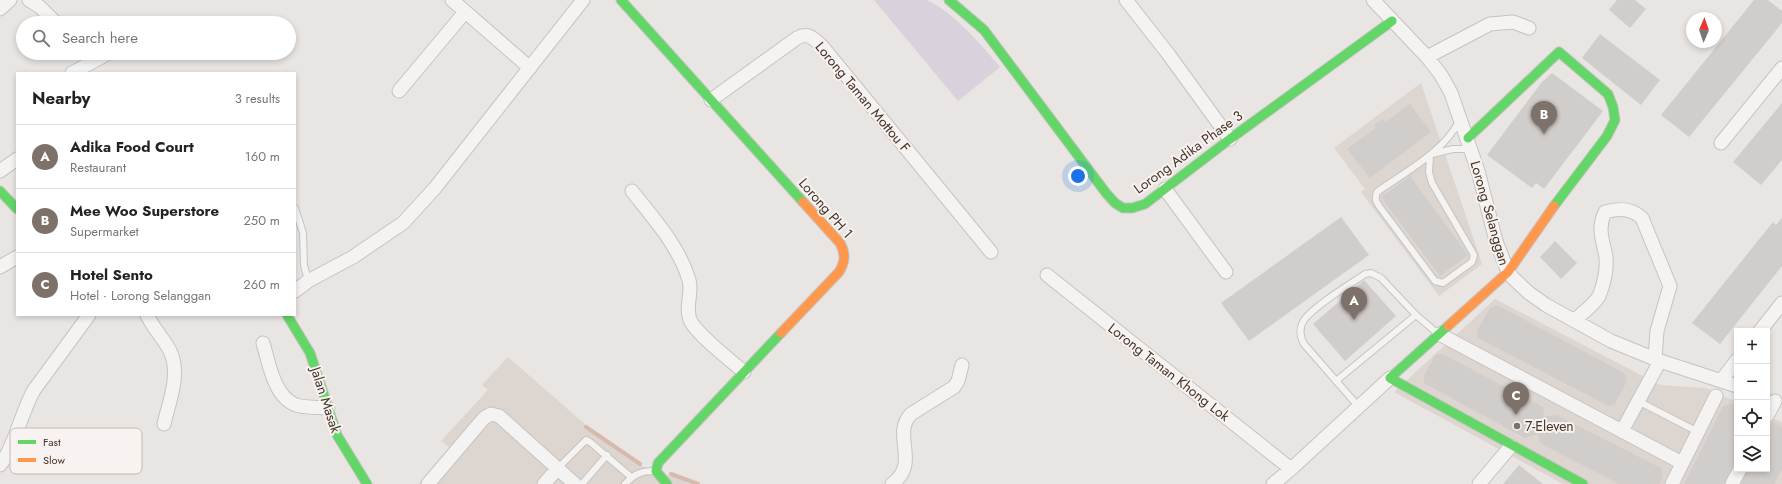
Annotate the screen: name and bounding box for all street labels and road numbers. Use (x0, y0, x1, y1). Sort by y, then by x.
street label: Lorong Taman Mottou F (811, 37, 915, 157)
street label: Lorong Adika Phase 3 (1129, 105, 1247, 198)
street label: Lorong Selanggan (1466, 158, 1514, 268)
street label: Lorong PH 1 (794, 174, 858, 242)
street label: Lorong Taman Khong Lok (1104, 318, 1235, 426)
street label: Jalan Masak (305, 363, 346, 436)

